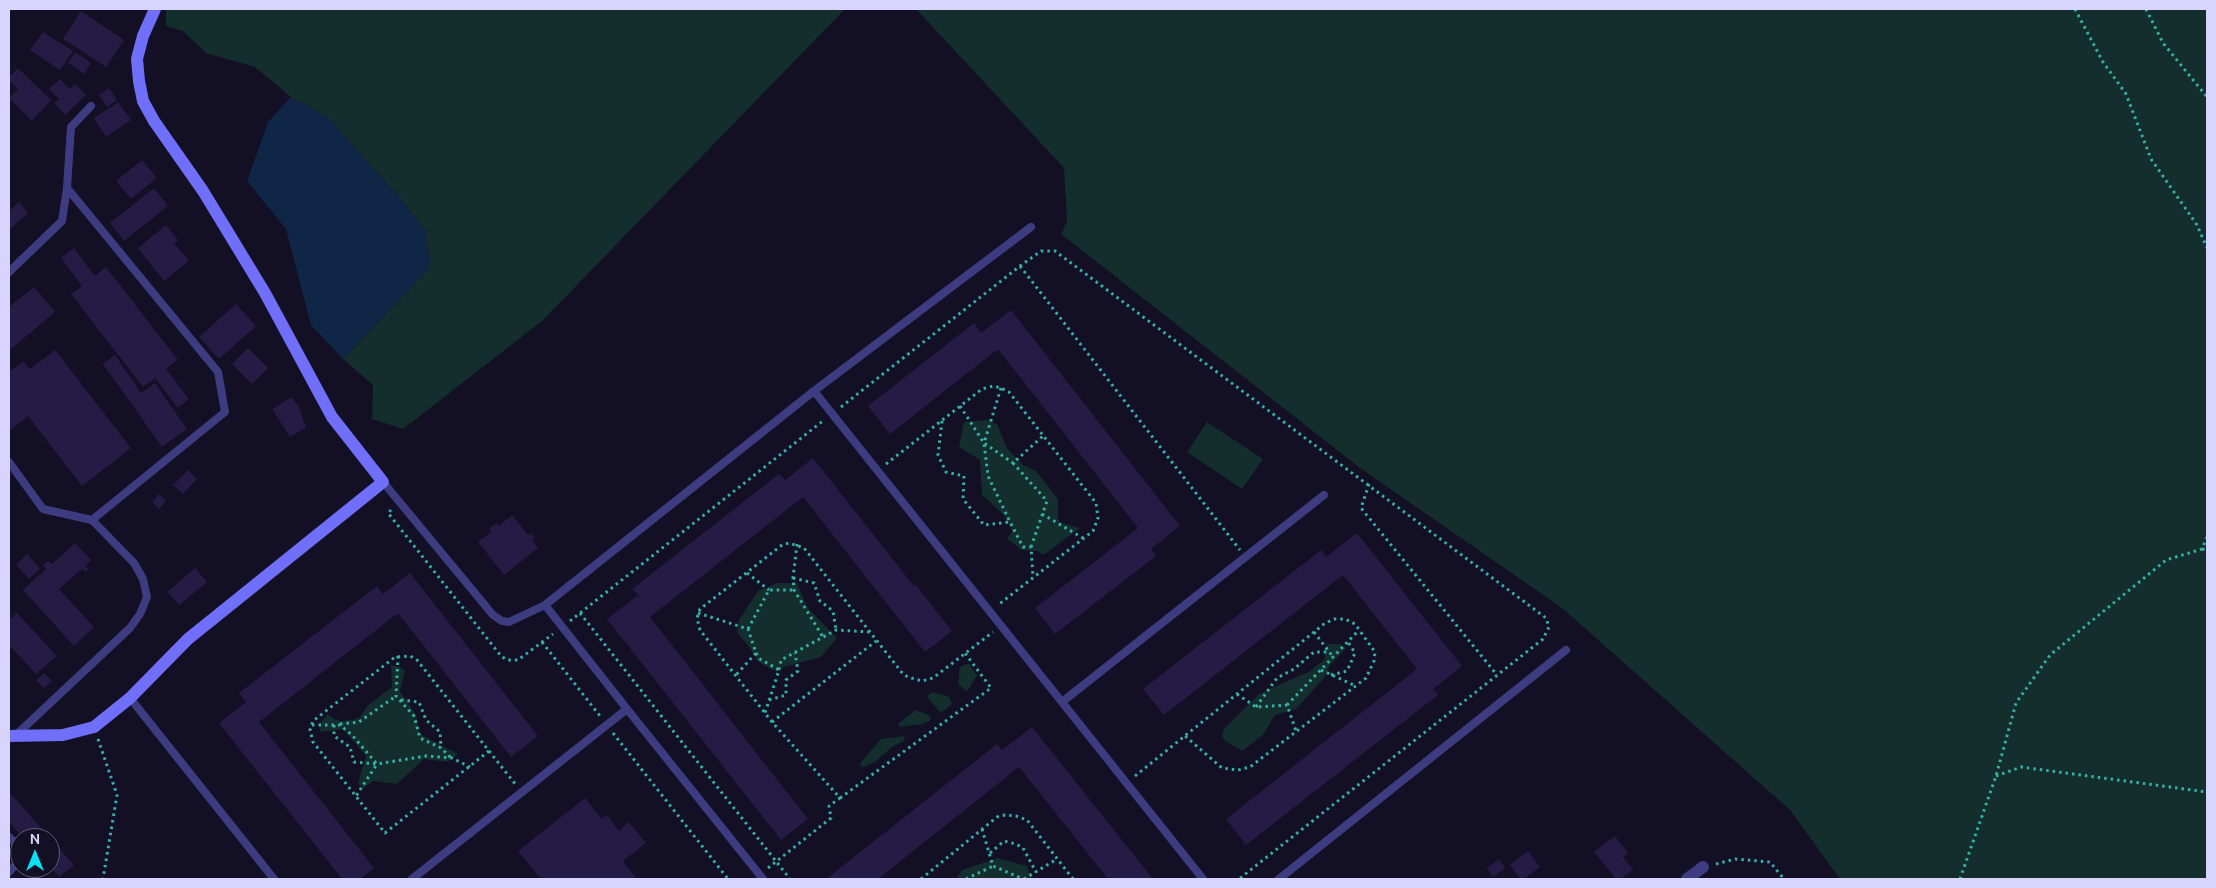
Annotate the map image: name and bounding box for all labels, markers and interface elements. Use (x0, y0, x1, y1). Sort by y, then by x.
north arrow (10, 828, 60, 878)
text: N (30, 831, 40, 847)

